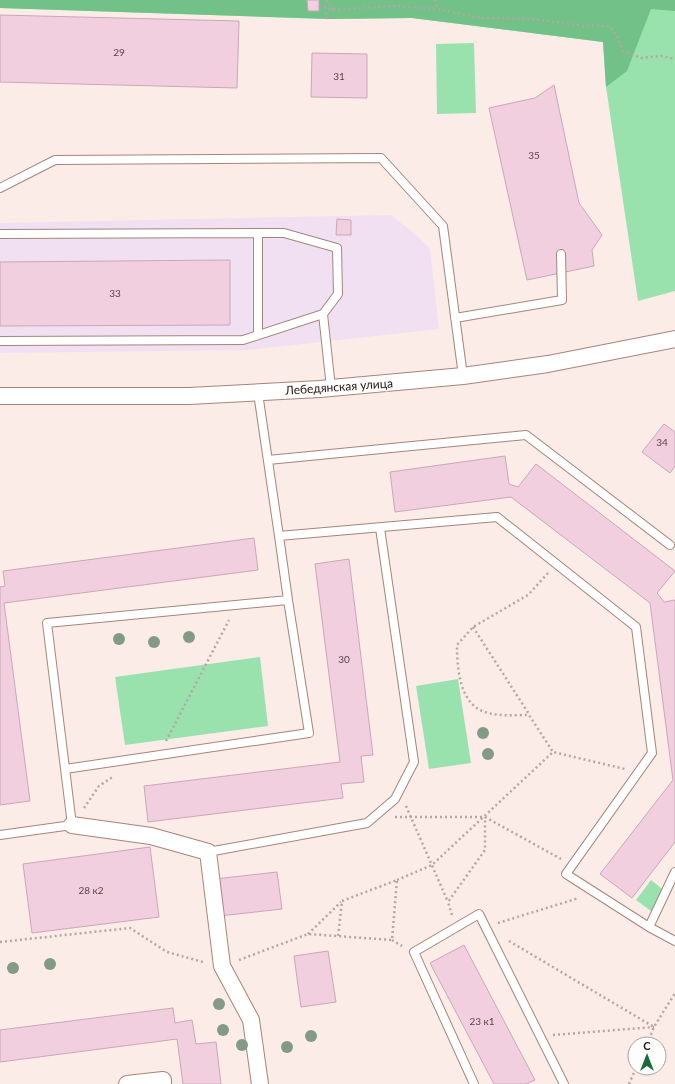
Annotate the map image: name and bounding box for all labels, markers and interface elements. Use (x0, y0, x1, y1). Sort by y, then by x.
house number: 29 (113, 46, 125, 58)
house number: 31 (333, 70, 345, 82)
house number: 35 (528, 149, 540, 161)
house number: 33 (109, 287, 121, 299)
street label: Лебедянская улица (284, 375, 393, 398)
house number: 34 (656, 436, 668, 448)
house number: 30 (338, 653, 350, 665)
house number: 28 к2 (78, 884, 104, 896)
house number: 23 к1 (469, 1015, 495, 1027)
north arrow (627, 1036, 667, 1076)
text: С (643, 1039, 651, 1052)

